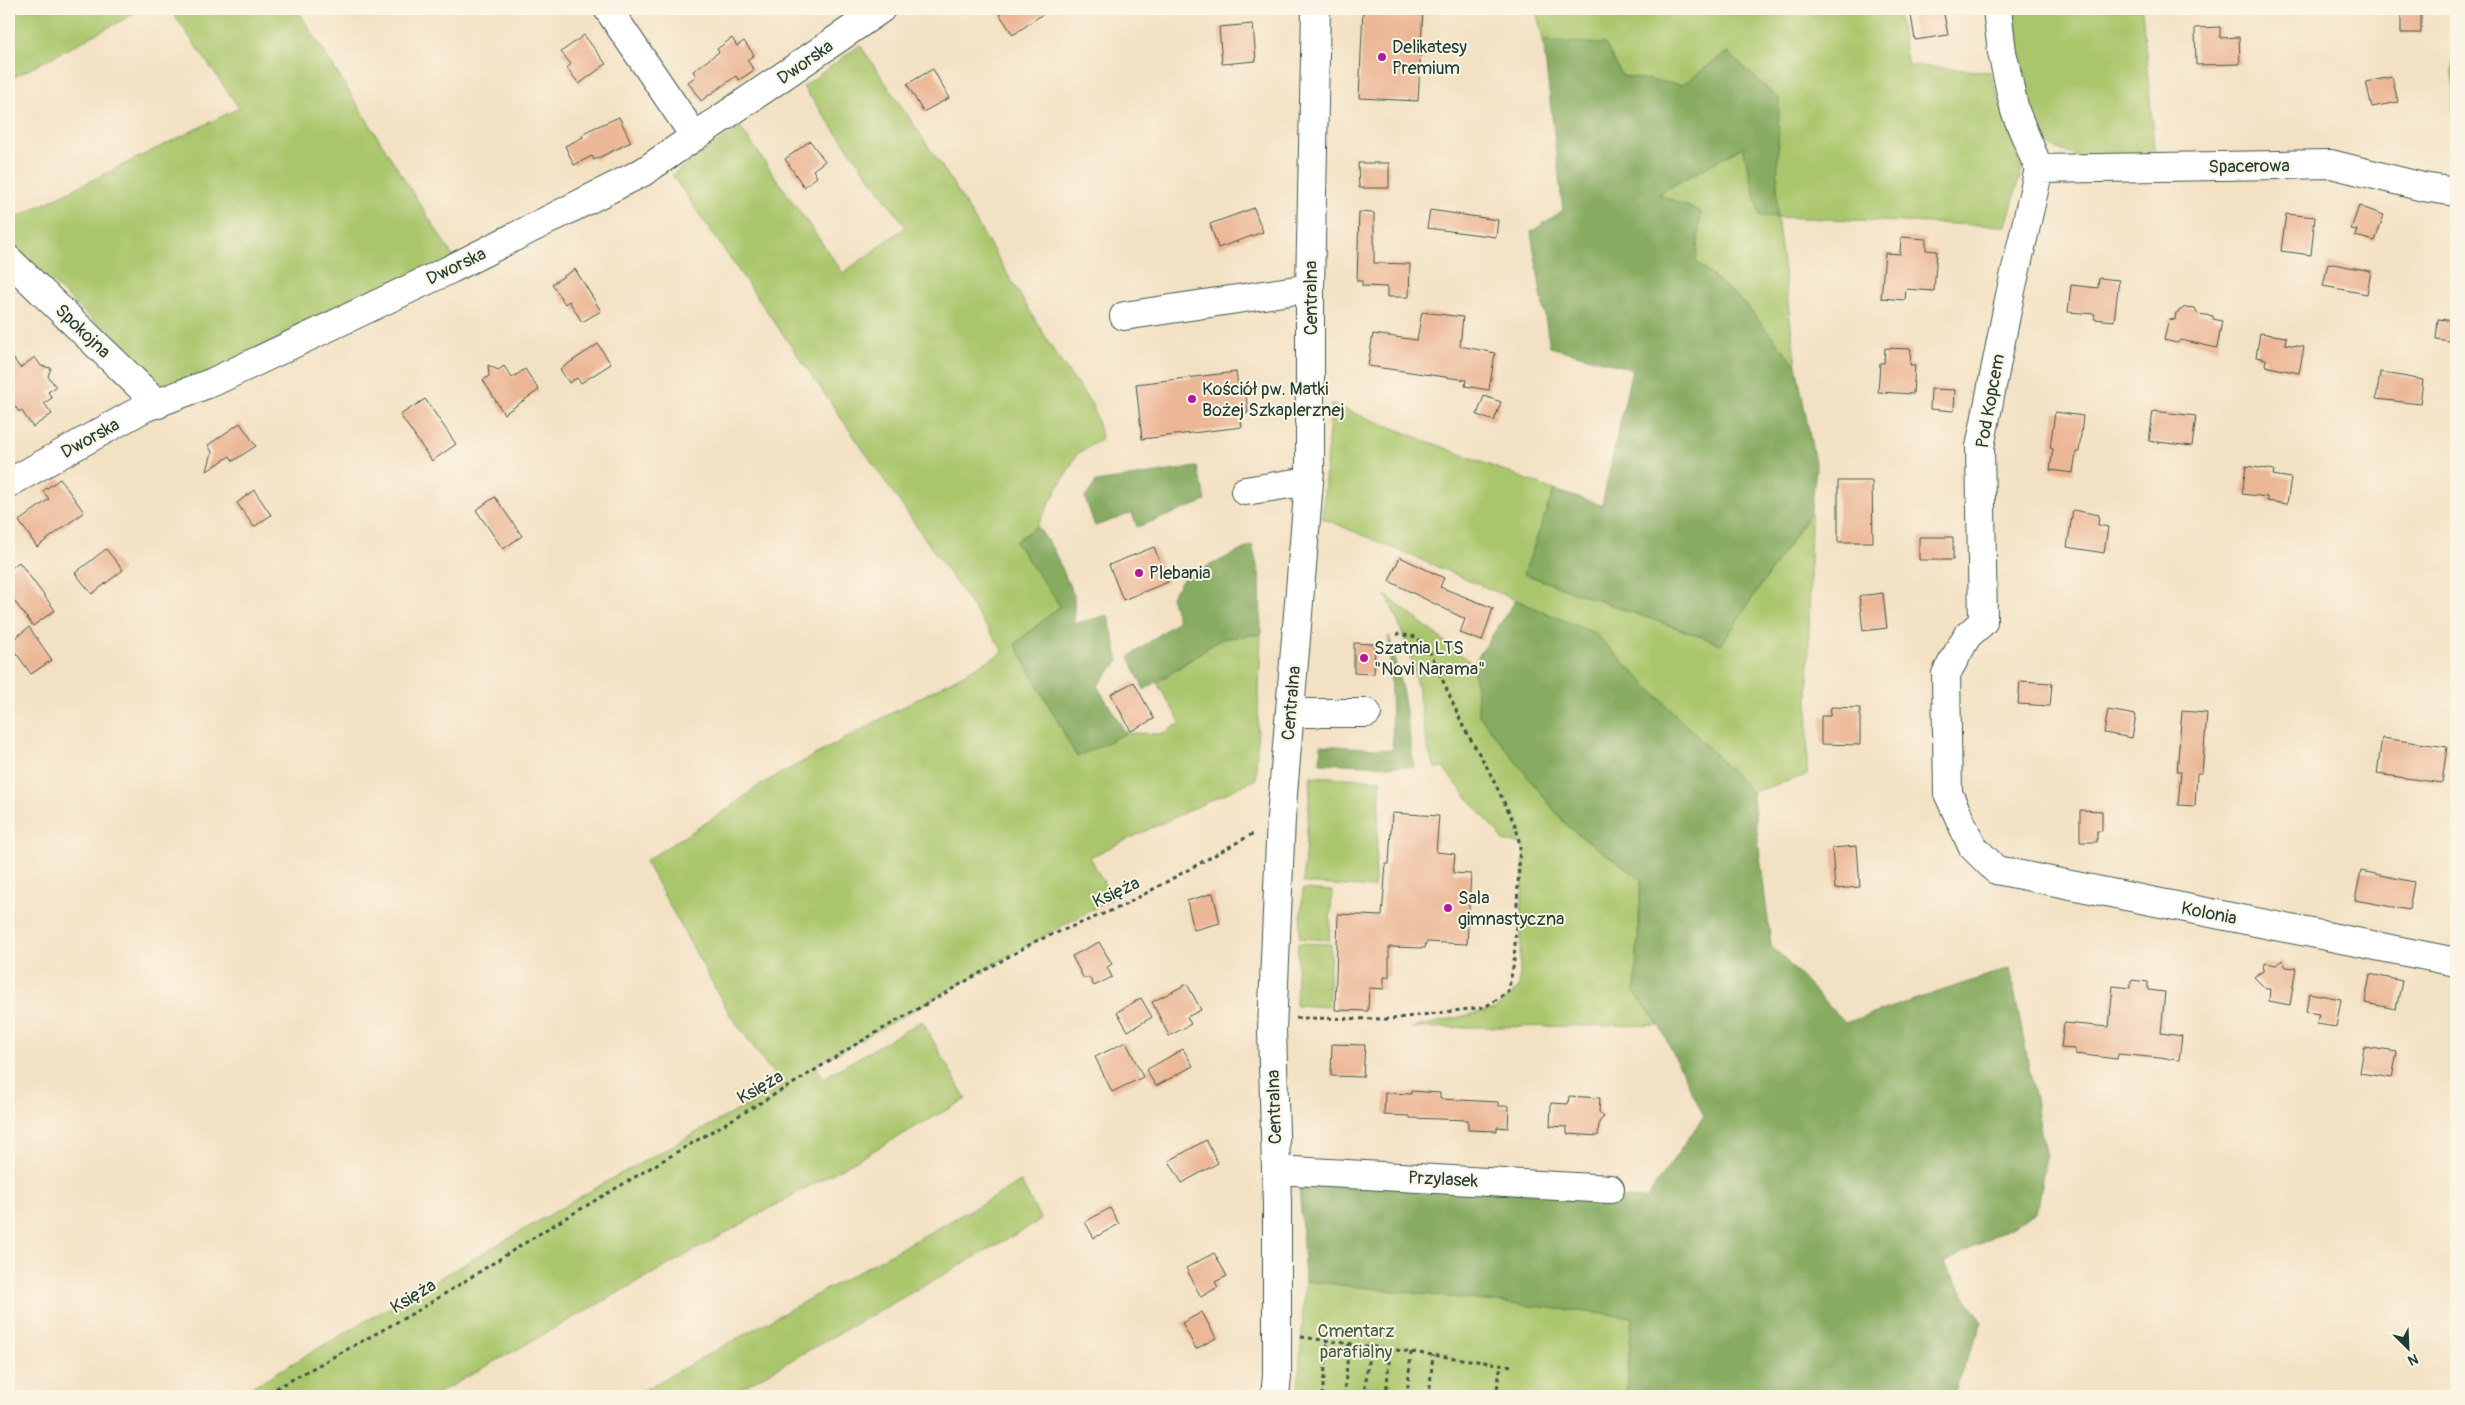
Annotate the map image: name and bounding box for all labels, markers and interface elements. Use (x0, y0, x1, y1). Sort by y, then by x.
street label: Dworska (773, 35, 838, 90)
place label: Delikatesy Premium (1392, 36, 1467, 80)
marker: Delikatesy Premium (1376, 51, 1388, 63)
street label: Spacerowa (2208, 154, 2290, 179)
street label: Dworska (423, 242, 490, 291)
street label: Centralna (1300, 261, 1323, 335)
street label: Spokojna (50, 299, 115, 363)
street label: Pod Kopcem (1971, 352, 2010, 450)
place label: Kościół pw. Matki Bożej Szkaplerznej (1202, 378, 1345, 422)
marker: Kościół pw. Matki Bożej Szkaplerznej (1186, 393, 1198, 405)
street label: Dworska (57, 413, 124, 464)
place label: Plebania (1149, 562, 1211, 585)
marker: Plebania (1133, 567, 1145, 579)
place label: Szatnia LTS "Novi Narama" (1374, 637, 1485, 681)
marker: Szatnia LTS "Novi Narama" (1358, 652, 1370, 664)
street label: Centralna (1277, 665, 1306, 741)
street label: Księża (1089, 872, 1143, 913)
place label: Sala gimnastyczna (1458, 887, 1564, 931)
street label: Kolonia (2179, 897, 2239, 930)
marker: Sala gimnastyczna (1442, 902, 1454, 914)
street label: Księża (733, 1065, 787, 1110)
street label: Centralna (1262, 1069, 1287, 1145)
street label: Przylasek (1407, 1166, 1479, 1193)
street label: Księża (386, 1274, 440, 1319)
park label: Cmentarz parafialny (1317, 1320, 1395, 1364)
north arrow (2382, 1322, 2432, 1372)
text: N (2405, 1350, 2421, 1369)

